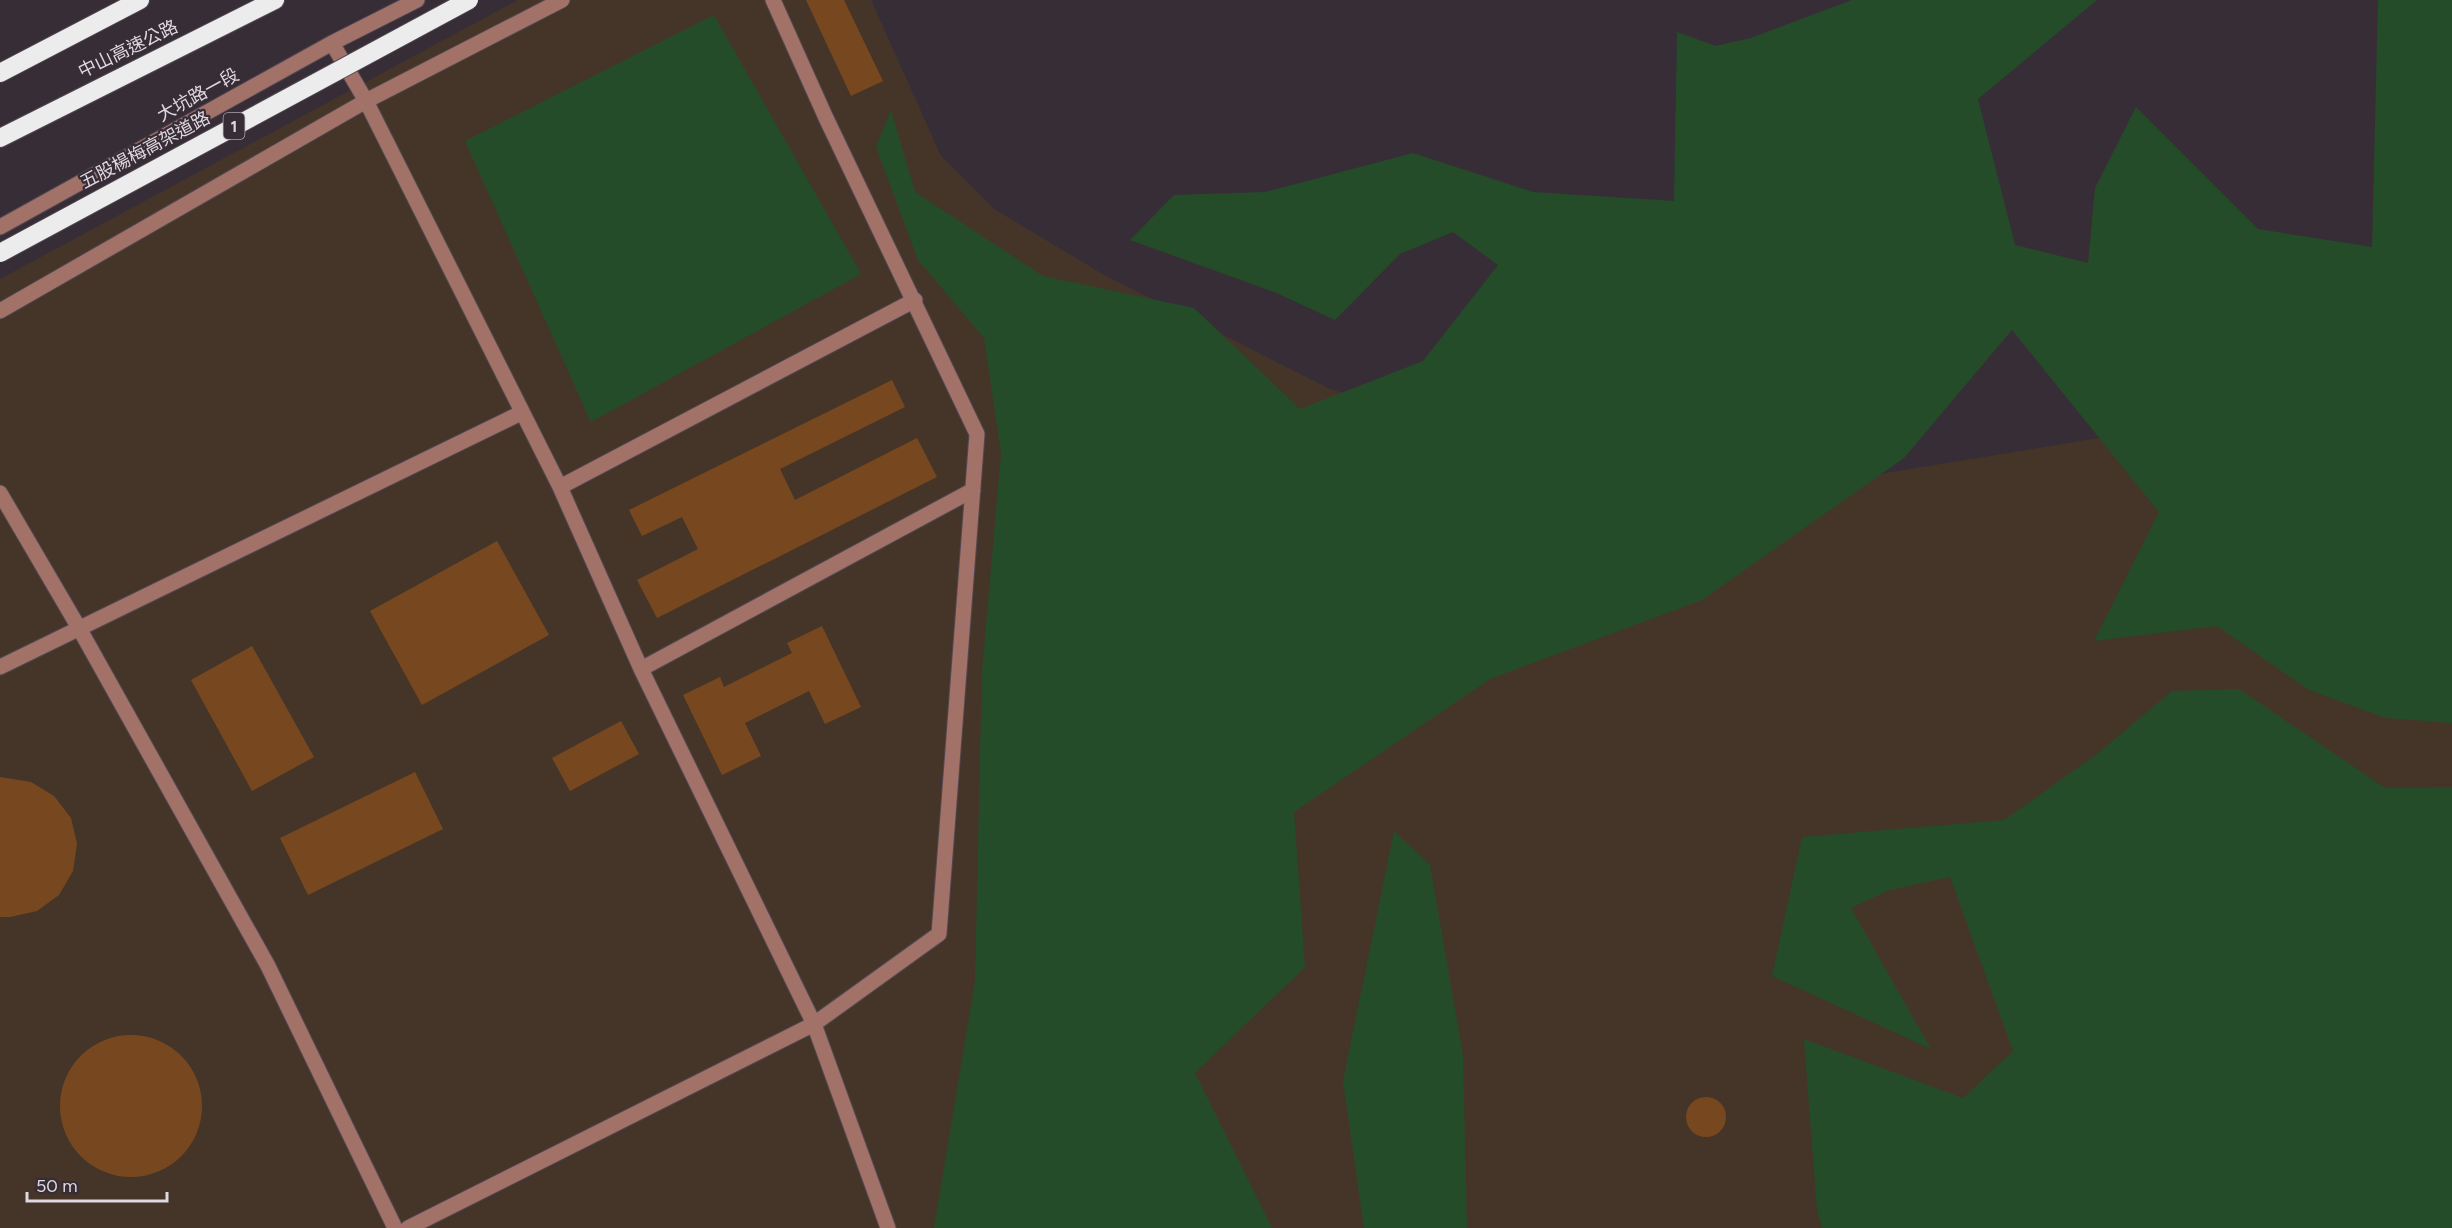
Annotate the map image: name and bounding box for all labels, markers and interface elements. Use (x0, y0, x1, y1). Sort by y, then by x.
street label: 中山高速公路 (75, 15, 181, 83)
street label: 大坑路一段 (153, 64, 243, 126)
street label: 五股楊梅高架道路 (76, 106, 214, 194)
road number: 1 (224, 113, 244, 139)
scale bar (27, 1165, 166, 1203)
text: 50 m (36, 1175, 78, 1197)

